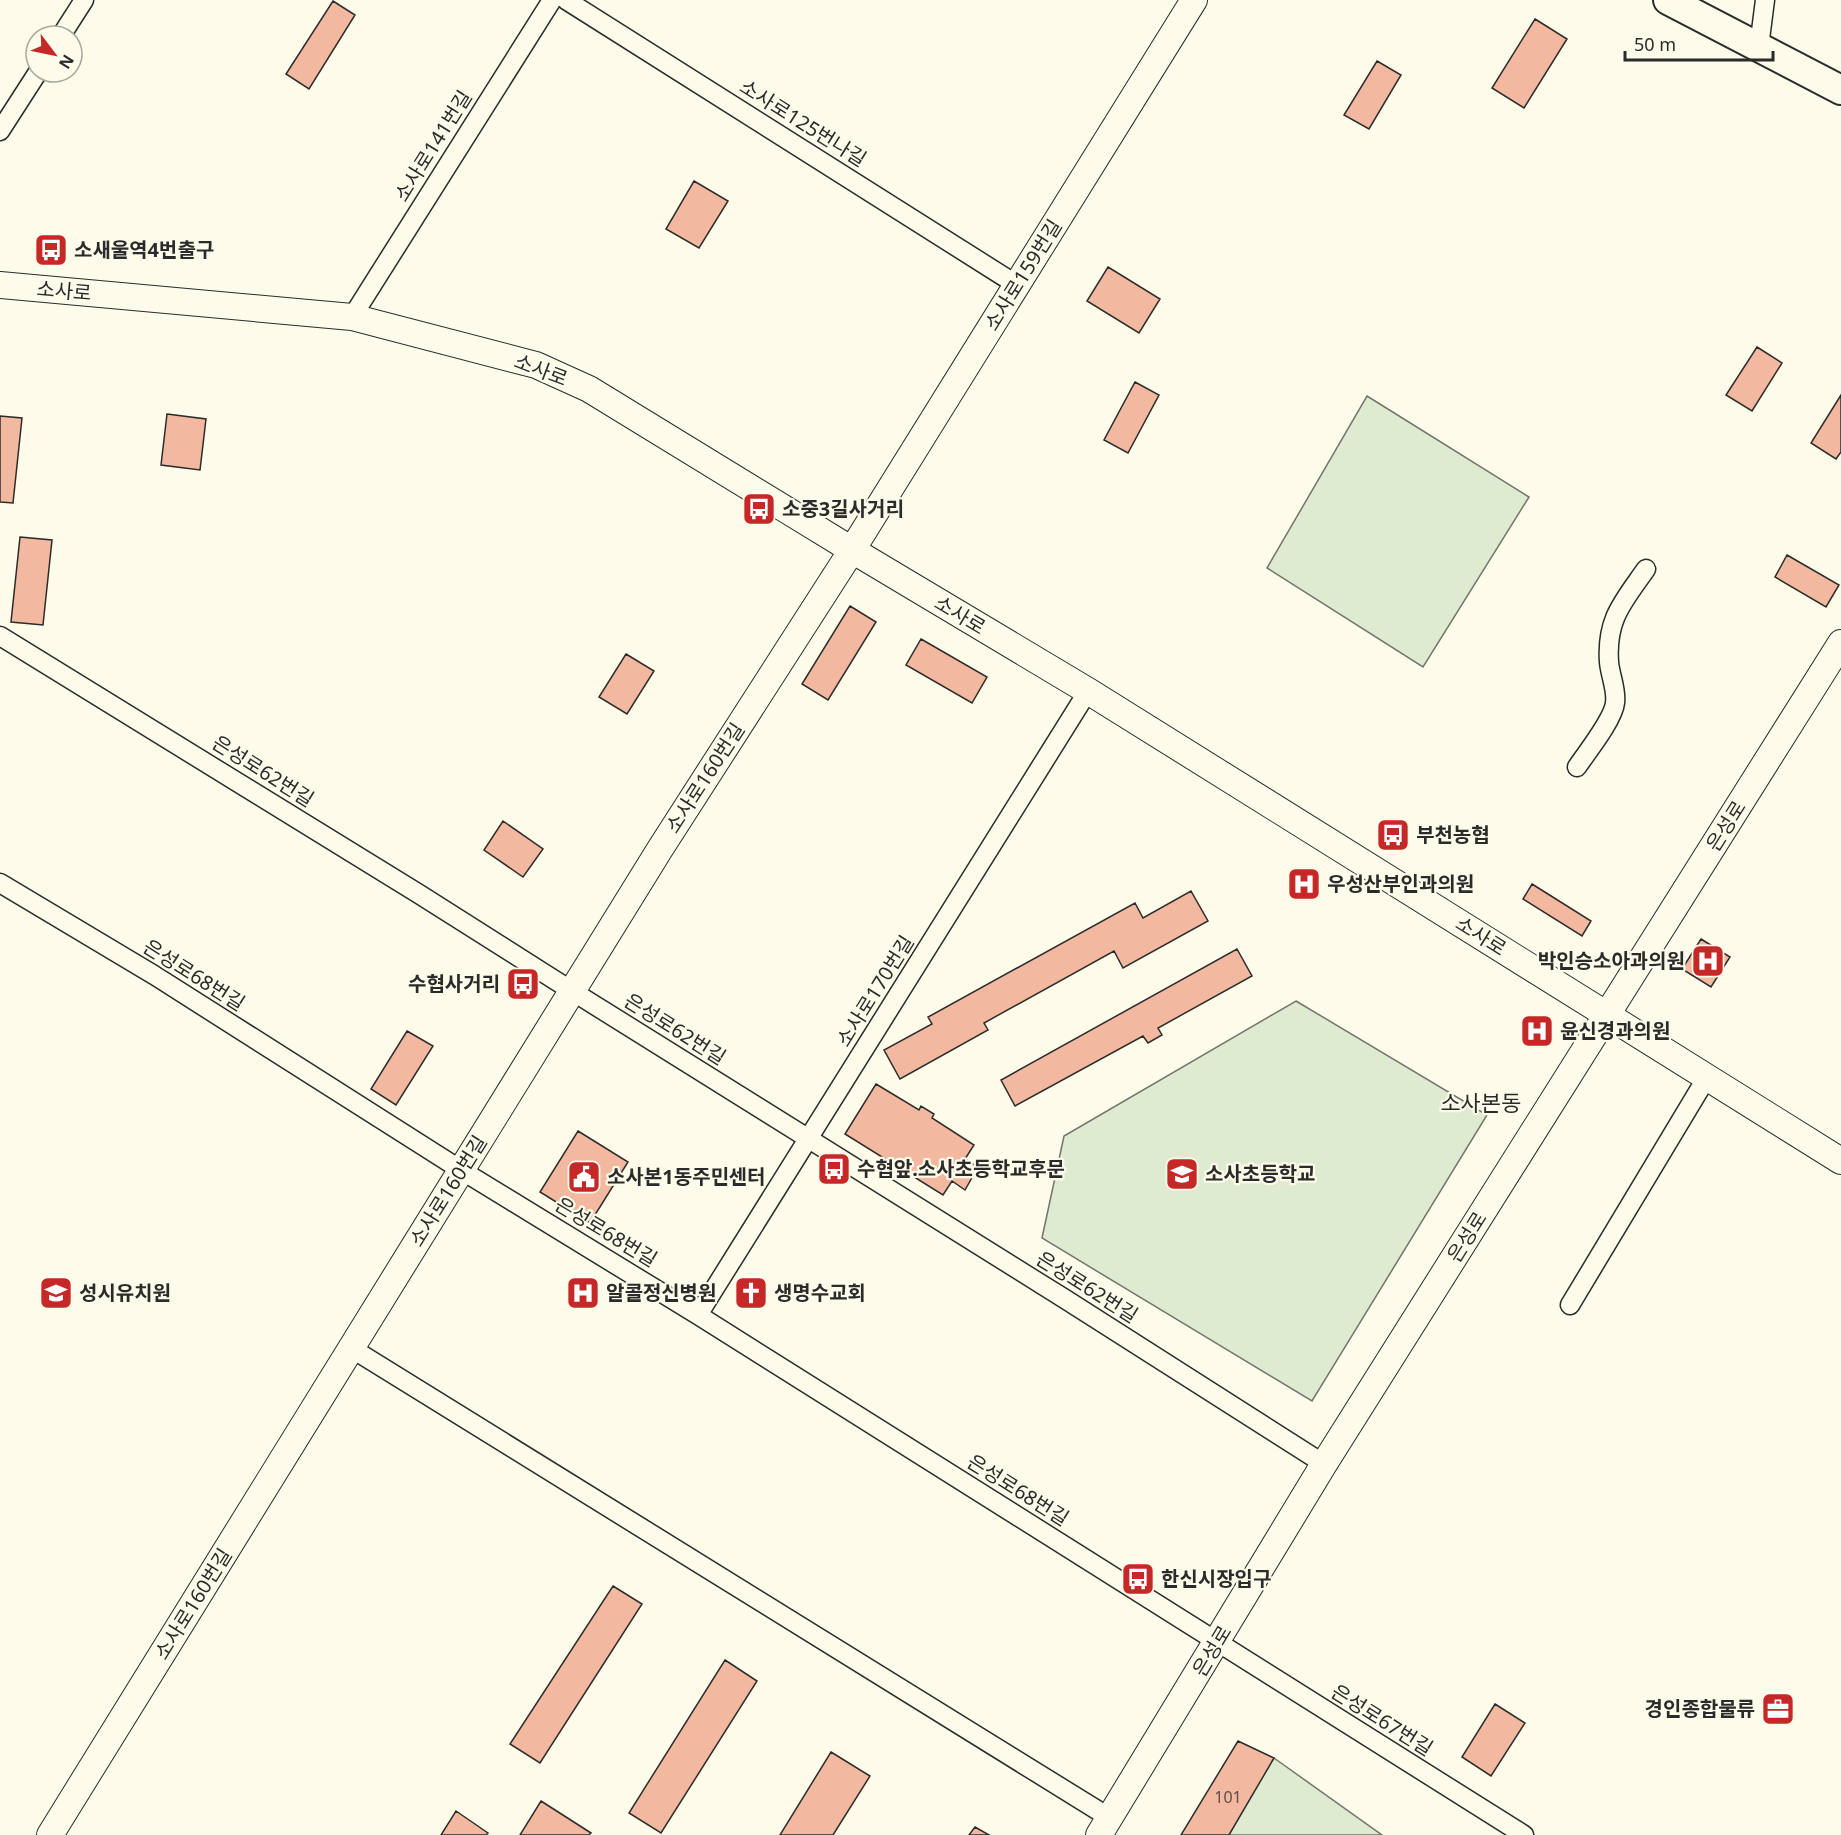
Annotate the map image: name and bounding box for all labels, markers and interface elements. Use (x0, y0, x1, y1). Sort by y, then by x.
north arrow (24, 24, 84, 84)
scale bar (1625, 24, 1774, 62)
text: 50 m (1634, 32, 1676, 56)
text: N (54, 51, 79, 73)
street label: 소사로125번나길 (735, 73, 872, 172)
street label: 소사로141번길 (388, 85, 477, 206)
street label: 소사로159번길 (978, 214, 1067, 335)
bus stop icon: 소새울역4번출구 (33, 232, 69, 268)
place label: 소새울역4번출구 (74, 236, 214, 263)
street label: 소사로 (35, 275, 93, 306)
street label: 소사로 (511, 347, 572, 392)
bus stop icon: 소중3길사거리 (741, 491, 777, 527)
place label: 소중3길사거리 (782, 495, 904, 522)
street label: 소사로 (930, 589, 991, 640)
street label: 소사로160번길 (659, 717, 750, 838)
street label: 은성로62번길 (207, 729, 319, 812)
street label: 은성로 (1700, 795, 1752, 856)
bus stop icon: 부천농협 (1375, 817, 1411, 853)
place label: 부천농협 (1416, 821, 1490, 848)
hospital icon: 우성산부인과의원 (1286, 866, 1322, 902)
place label: 우성산부인과의원 (1327, 870, 1474, 897)
street label: 소사로 (1451, 910, 1512, 962)
street label: 소사로170번길 (830, 930, 919, 1051)
street label: 은성로68번길 (138, 933, 250, 1016)
hospital icon: 박인승소아과의원 (1690, 943, 1726, 979)
place label: 박인승소아과의원 (1538, 947, 1685, 974)
bus stop icon: 수협사거리 (505, 966, 541, 1002)
place label: 수협사거리 (408, 970, 500, 997)
street label: 은성로62번길 (619, 987, 731, 1070)
hospital icon: 윤신경과의원 (1519, 1013, 1555, 1049)
place label: 윤신경과의원 (1560, 1017, 1670, 1044)
district label: 소사본동 (1441, 1087, 1521, 1117)
street label: 소사로160번길 (403, 1130, 492, 1251)
bus stop icon: 수협앞.소사초등학교후문 (816, 1151, 852, 1187)
place label: 수협앞.소사초등학교후문 (857, 1155, 1065, 1182)
school or university icon: 소사초등학교 (1164, 1156, 1200, 1192)
public building icon: 소사본1동주민센터 (566, 1159, 602, 1195)
place label: 소사초등학교 (1205, 1160, 1315, 1187)
place label: 소사본1동주민센터 (607, 1163, 766, 1190)
street label: 은성로68번길 (550, 1190, 662, 1273)
street label: 은성로 (1441, 1206, 1493, 1267)
street label: 은성로62번길 (1031, 1245, 1143, 1328)
school or university icon: 성시유치원 (38, 1275, 74, 1311)
hospital icon: 알콜정신병원 (565, 1275, 601, 1311)
church icon: 생명수교회 (733, 1275, 769, 1311)
place label: 성시유치원 (79, 1279, 171, 1306)
place label: 알콜정신병원 (606, 1279, 716, 1306)
place label: 생명수교회 (774, 1279, 866, 1306)
street label: 은성로68번길 (962, 1448, 1074, 1531)
street label: 소사로160번길 (148, 1543, 237, 1664)
bus stop icon: 한신시장입구 (1120, 1561, 1156, 1597)
place label: 한신시장입구 (1161, 1565, 1271, 1592)
street label: 은성로 (1186, 1620, 1237, 1681)
street label: 은성로67번길 (1326, 1678, 1438, 1761)
office icon: 경인종합물류 (1760, 1691, 1796, 1727)
place label: 경인종합물류 (1645, 1695, 1755, 1722)
house number: 101 (1214, 1786, 1242, 1808)

